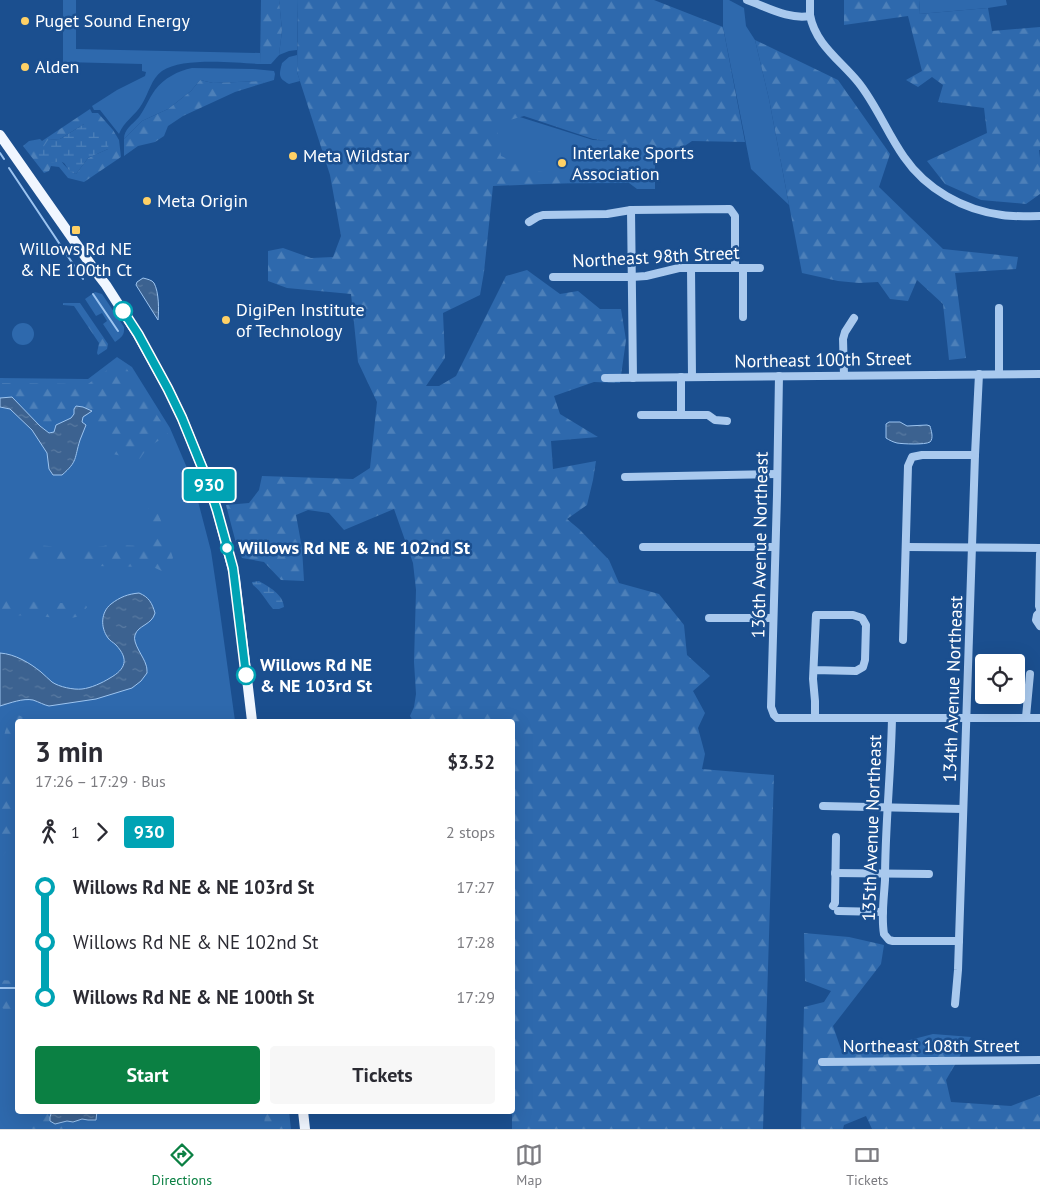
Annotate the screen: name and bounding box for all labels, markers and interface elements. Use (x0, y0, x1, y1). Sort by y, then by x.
place label: Puget Sound Energy (35, 9, 191, 32)
marker: Puget Sound Energy (19, 15, 31, 27)
place label: Alden (35, 55, 79, 78)
marker: Alden (19, 61, 31, 73)
place label: Interlake Sports Association (572, 141, 694, 185)
place label: Meta Wildstar (303, 144, 409, 167)
marker: Meta Wildstar (287, 150, 299, 162)
marker: Interlake Sports Association (556, 157, 568, 169)
place label: Meta Origin (157, 189, 248, 212)
marker: Meta Origin (141, 195, 153, 207)
marker: Willows Rd NE & NE 100th Ct (70, 224, 82, 236)
place label: Willows Rd NE & NE 100th Ct (20, 237, 132, 281)
street label: Northeast 98th Street (572, 241, 740, 272)
place label: DigiPen Institute of Technology (236, 298, 365, 342)
unlabelled marker (113, 301, 133, 321)
marker: DigiPen Institute of Technology (220, 314, 232, 326)
street label: Northeast 100th Street (734, 346, 912, 373)
street label: 136th Avenue Northeast (746, 451, 773, 639)
line badge: 930 (180, 469, 238, 501)
text: 930 (194, 473, 224, 496)
place label: Willows Rd NE & NE 102nd St (238, 536, 471, 559)
marker: Willows Rd NE & NE 102nd St (220, 541, 234, 555)
street label: 134th Avenue Northeast (938, 595, 967, 783)
place label: Willows Rd NE & NE 103rd St (260, 653, 373, 697)
map controls (975, 654, 1025, 704)
button: locate (975, 654, 1025, 704)
marker: Willows Rd NE & NE 103rd St (236, 665, 256, 685)
text: 3 min (35, 733, 103, 770)
street label: 135th Avenue Northeast (857, 734, 886, 922)
text: $3.52 (447, 750, 495, 774)
text: 17:26 – 17:29 · Bus (35, 771, 166, 791)
icon: walk (35, 818, 63, 846)
icon: forward (88, 818, 116, 846)
text: 930 (134, 820, 164, 843)
text: 1 (71, 822, 80, 842)
text: 2 stops (446, 822, 495, 842)
text: Willows Rd NE & NE 103rd St (73, 875, 314, 899)
text: 17:27 (457, 877, 495, 897)
text: Willows Rd NE & NE 102nd St (73, 930, 318, 954)
text: 17:28 (457, 932, 495, 952)
text: Willows Rd NE & NE 100th St (73, 985, 314, 1009)
text: 17:29 (457, 987, 495, 1007)
street label: Northeast 108th Street (842, 1034, 1020, 1057)
button: Start (35, 1046, 260, 1104)
button: Tickets (270, 1046, 495, 1104)
tab: Directions (152, 1141, 212, 1189)
tab: Map (515, 1141, 543, 1189)
tab: Tickets (846, 1141, 888, 1189)

